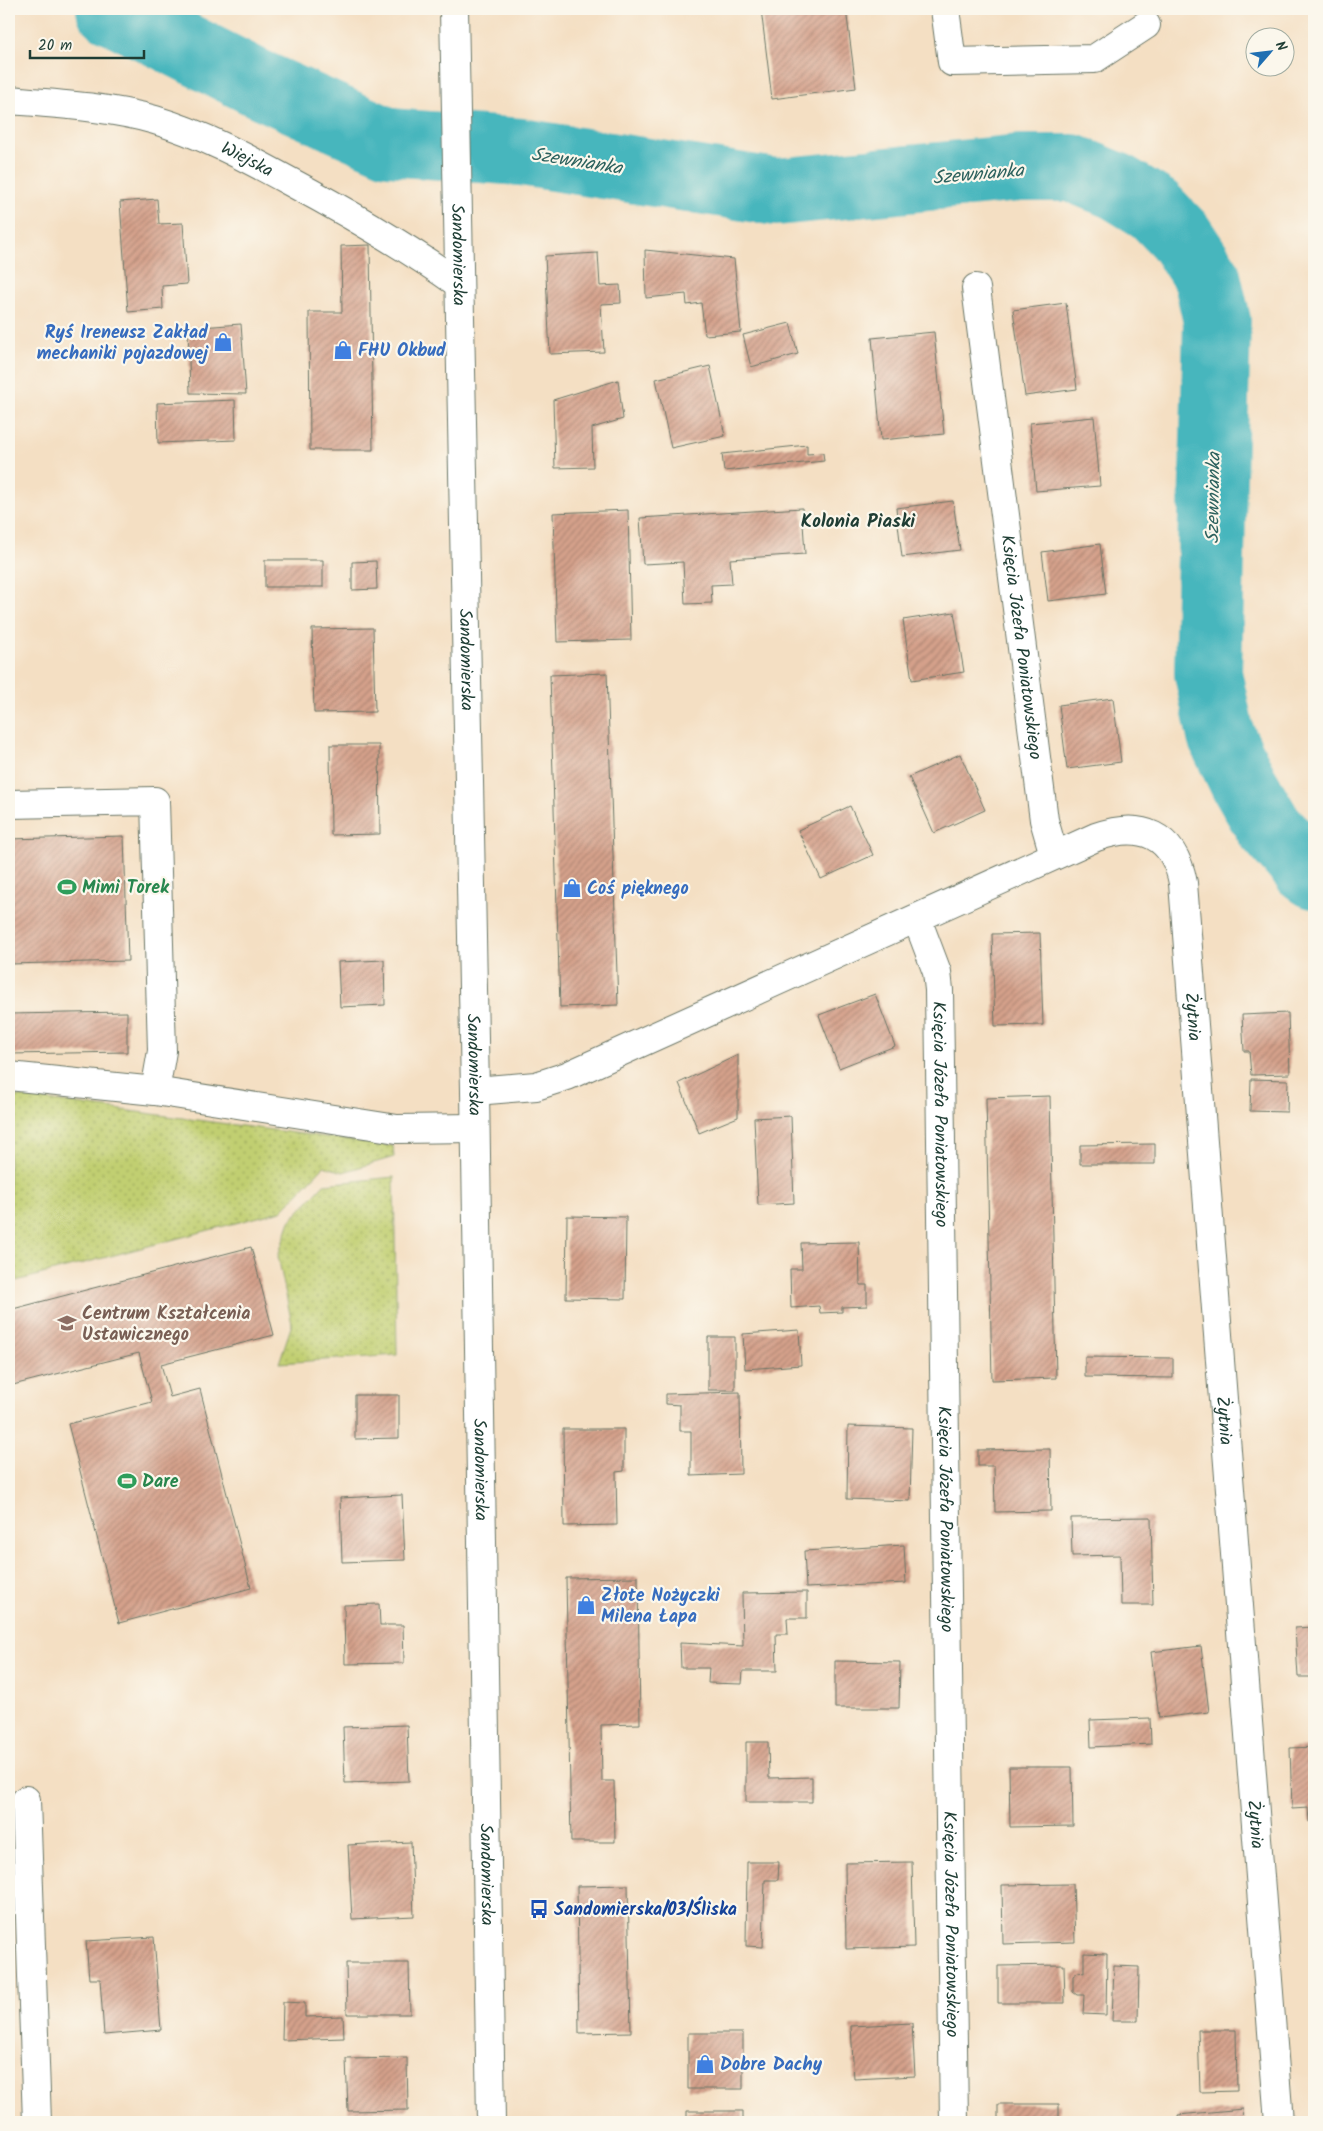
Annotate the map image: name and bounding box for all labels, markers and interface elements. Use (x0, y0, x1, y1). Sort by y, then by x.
scale bar (30, 28, 144, 60)
north arrow (1246, 28, 1296, 78)
text: 20 m (38, 34, 72, 58)
text: N (1269, 37, 1292, 56)
street label: Wiejska (216, 135, 278, 186)
water label: Szewnianka (529, 140, 625, 184)
water label: Szewnianka (931, 156, 1026, 194)
street label: Sandomierska (442, 204, 473, 306)
place label: Ryś Ireneusz Zakład mechaniki pojazdowej (37, 319, 209, 369)
shop icon: Ryś Ireneusz Zakład mechaniki pojazdowej (212, 331, 234, 353)
place label: FHU Okbud (358, 337, 446, 366)
shop icon: FHU Okbud (332, 339, 354, 361)
water label: Szewnianka (1198, 451, 1230, 544)
district label: Kolonia Piaski (801, 507, 916, 537)
street label: Księcia Józefa Poniatowskiego (992, 533, 1049, 761)
street label: Sandomierska (450, 609, 481, 711)
place label: Mimi Torek (82, 874, 170, 903)
place label: Coś pięknego (587, 875, 689, 904)
sports icon: Mimi Torek (56, 876, 78, 898)
shop icon: Coś pięknego (561, 877, 583, 899)
street label: Żytnia (1176, 991, 1208, 1042)
street label: Księcia Józefa Poniatowskiego (923, 1001, 955, 1228)
street label: Sandomierska (458, 1014, 488, 1116)
place label: Centrum Kształcenia Ustawicznego (82, 1300, 250, 1350)
school or university icon: Centrum Kształcenia Ustawicznego (56, 1312, 78, 1334)
street label: Żytnia (1207, 1395, 1239, 1446)
street label: Księcia Józefa Poniatowskiego (929, 1406, 961, 1633)
street label: Sandomierska (464, 1419, 495, 1521)
place label: Dare (142, 1468, 179, 1497)
sports icon: Dare (116, 1470, 138, 1492)
place label: Złote Nożyczki Milena Łapa (601, 1582, 720, 1632)
shop icon: Złote Nożyczki Milena Łapa (575, 1594, 597, 1616)
street label: Żytnia (1238, 1799, 1271, 1850)
street label: Księcia Józefa Poniatowskiego (934, 1811, 966, 2038)
street label: Sandomierska (470, 1823, 501, 1926)
place label: Sandomierska/03/Śliska (554, 1896, 737, 1925)
bus stop icon: Sandomierska/03/Śliska (528, 1898, 550, 1920)
place label: Dobre Dachy (720, 2051, 823, 2080)
shop icon: Dobre Dachy (694, 2053, 716, 2075)

